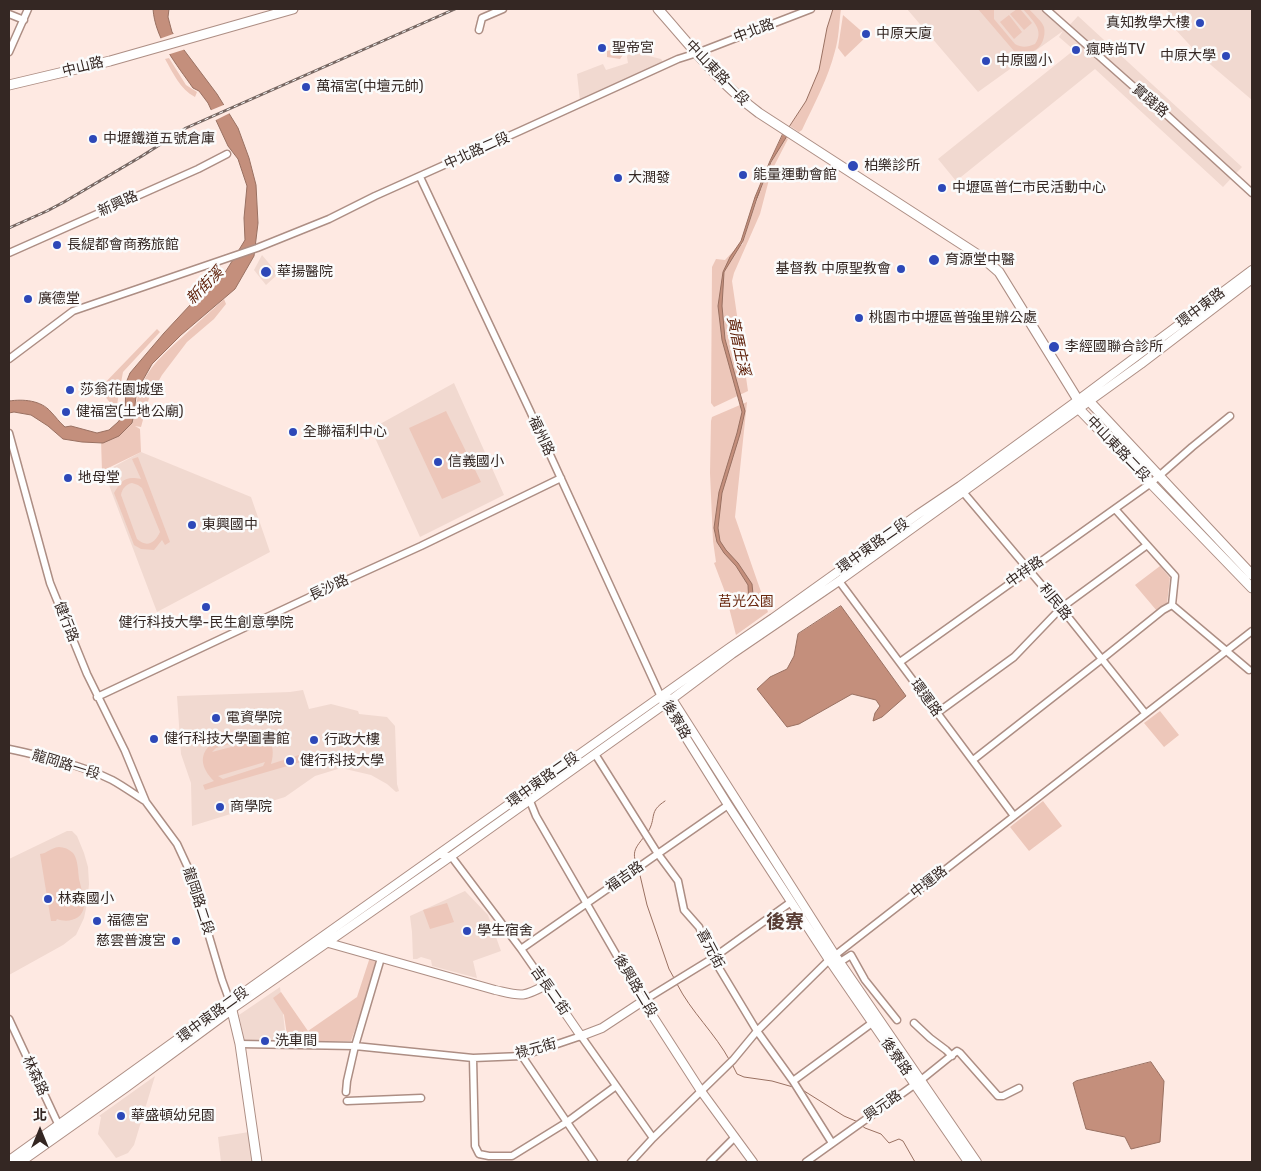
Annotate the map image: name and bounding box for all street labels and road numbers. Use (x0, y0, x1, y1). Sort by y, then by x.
street label: 中北路 (731, 16, 777, 46)
street label: 中山東路一段 (682, 37, 752, 109)
street label: 中山路 (61, 54, 105, 80)
street label: 實踐路 (1129, 81, 1171, 121)
street label: 中北路二段 (442, 129, 512, 173)
street label: 新興路 (95, 188, 141, 220)
street label: 環中東路 (1174, 284, 1228, 332)
street label: 福州路 (525, 413, 557, 459)
street label: 中山東路二段 (1083, 413, 1153, 485)
street label: 環中東路二段 (834, 515, 912, 577)
street label: 中祥路 (1003, 553, 1047, 591)
street label: 長沙路 (306, 572, 352, 604)
street label: 利民路 (1035, 580, 1075, 624)
street label: 健行路 (50, 599, 82, 645)
street label: 環運路 (907, 676, 945, 720)
street label: 後寮路 (658, 698, 694, 742)
street label: 龍岡路一段 (30, 747, 102, 783)
street label: 環中東路二段 (504, 749, 582, 811)
street label: 福吉路 (603, 858, 647, 896)
street label: 中運路 (907, 862, 951, 902)
street label: 龍岡路二段 (179, 865, 217, 937)
street label: 喜元街 (693, 927, 727, 971)
street label: 後興路二段 (610, 952, 660, 1020)
street label: 吉長二街 (527, 963, 573, 1019)
street label: 環中東路二段 (174, 984, 252, 1046)
street label: 祿元街 (514, 1035, 558, 1063)
street label: 後寮路 (877, 1035, 915, 1079)
street label: 林森路 (19, 1053, 51, 1099)
street label: 興元路 (861, 1087, 905, 1125)

